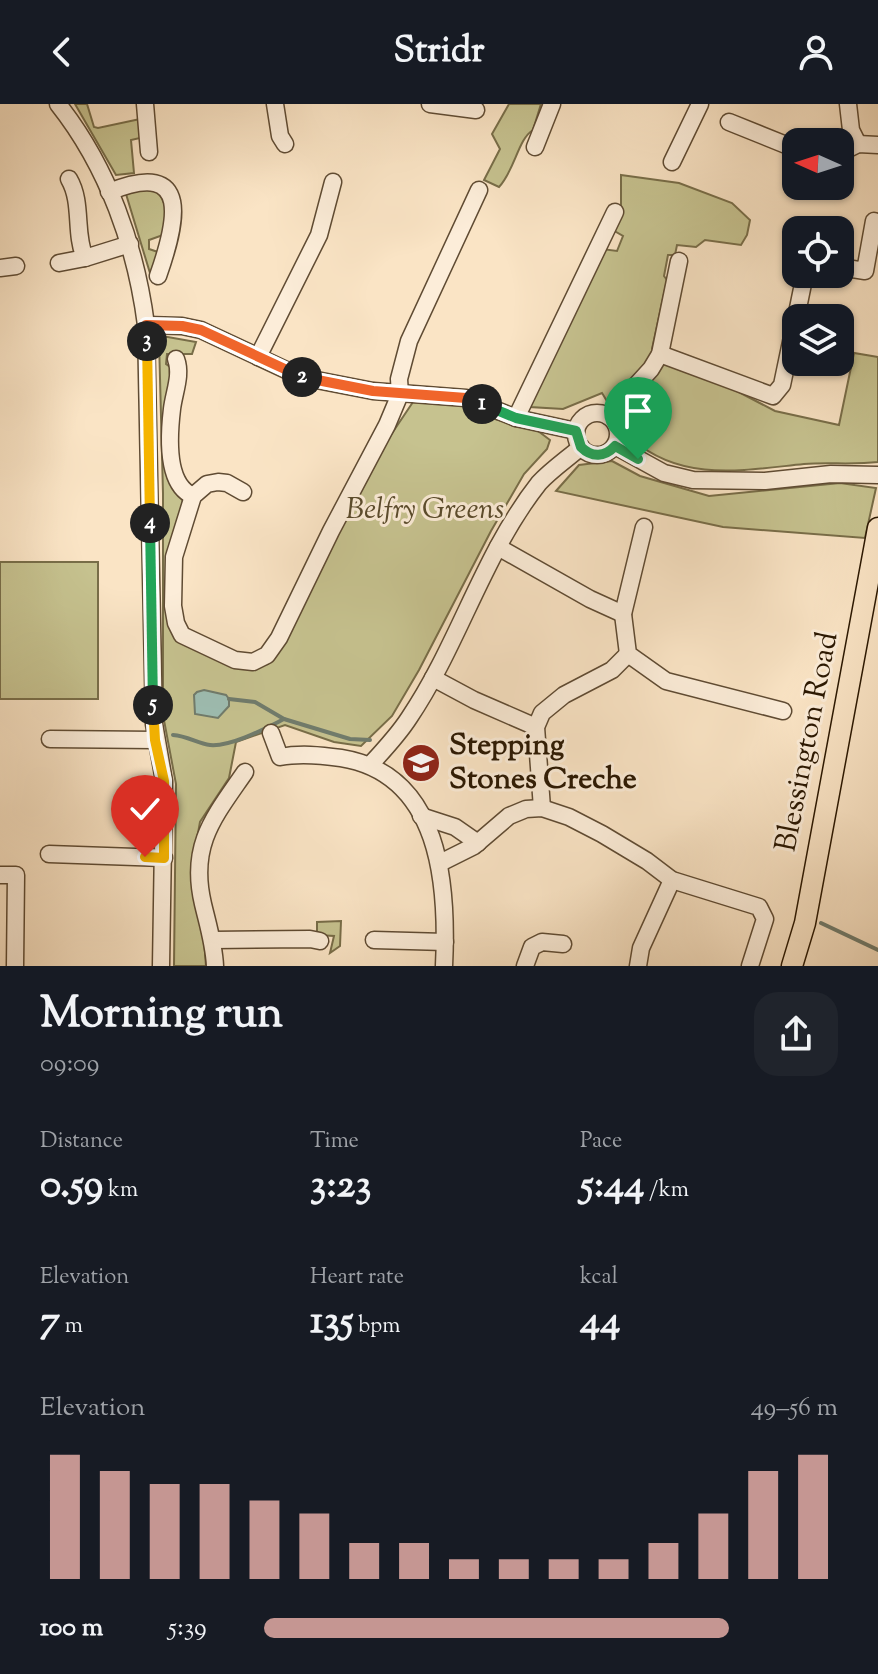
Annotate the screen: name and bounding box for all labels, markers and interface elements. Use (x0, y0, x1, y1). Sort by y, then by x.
text: Stridr (394, 26, 484, 78)
icon: back (40, 30, 84, 74)
icon: person (794, 30, 838, 74)
north arrow (782, 128, 854, 200)
map controls (782, 128, 854, 376)
button: locate (782, 216, 854, 288)
button: layers (782, 304, 854, 376)
pin: 3 (127, 321, 167, 361)
text: 3 (143, 325, 151, 357)
pin: 2 (282, 357, 322, 397)
text: 2 (297, 361, 307, 393)
pin (604, 377, 672, 459)
pin: 1 (462, 384, 502, 424)
text: 1 (478, 388, 486, 420)
icon: arrive (616, 389, 660, 433)
park label: Belfry Greens (346, 489, 504, 532)
pin: 4 (130, 503, 170, 543)
text: 4 (144, 507, 156, 539)
street label: Blessington Road (766, 628, 850, 856)
pin: 5 (133, 685, 173, 725)
text: 5 (149, 689, 157, 721)
place label: Stepping Stones Creche (449, 725, 637, 802)
school or university icon: Stepping Stones Creche (400, 742, 442, 784)
pin (111, 775, 179, 857)
icon: check (123, 787, 167, 831)
text: Morning run (40, 984, 283, 1047)
button: share (754, 992, 838, 1076)
text: 09:09 (40, 1046, 99, 1083)
text: Distance (40, 1126, 123, 1158)
text: Time (310, 1126, 359, 1158)
text: Pace (580, 1126, 622, 1158)
text: 0.59 (40, 1158, 103, 1215)
text: 3:23 (310, 1158, 371, 1215)
text: 5:44 (580, 1158, 644, 1215)
text: km (103, 1175, 138, 1207)
text: /km (644, 1175, 689, 1207)
text: Elevation (40, 1262, 129, 1294)
text: Heart rate (310, 1262, 404, 1294)
text: kcal (580, 1262, 618, 1294)
text: 7 (40, 1294, 60, 1351)
text: 135 (310, 1294, 353, 1351)
text: 44 (580, 1294, 620, 1351)
text: m (60, 1311, 83, 1343)
text: bpm (353, 1311, 400, 1343)
text: Elevation (40, 1390, 145, 1427)
text: 49–56 m (751, 1390, 838, 1427)
text: 100 m (40, 1610, 103, 1647)
text: 5:39 (168, 1610, 207, 1647)

